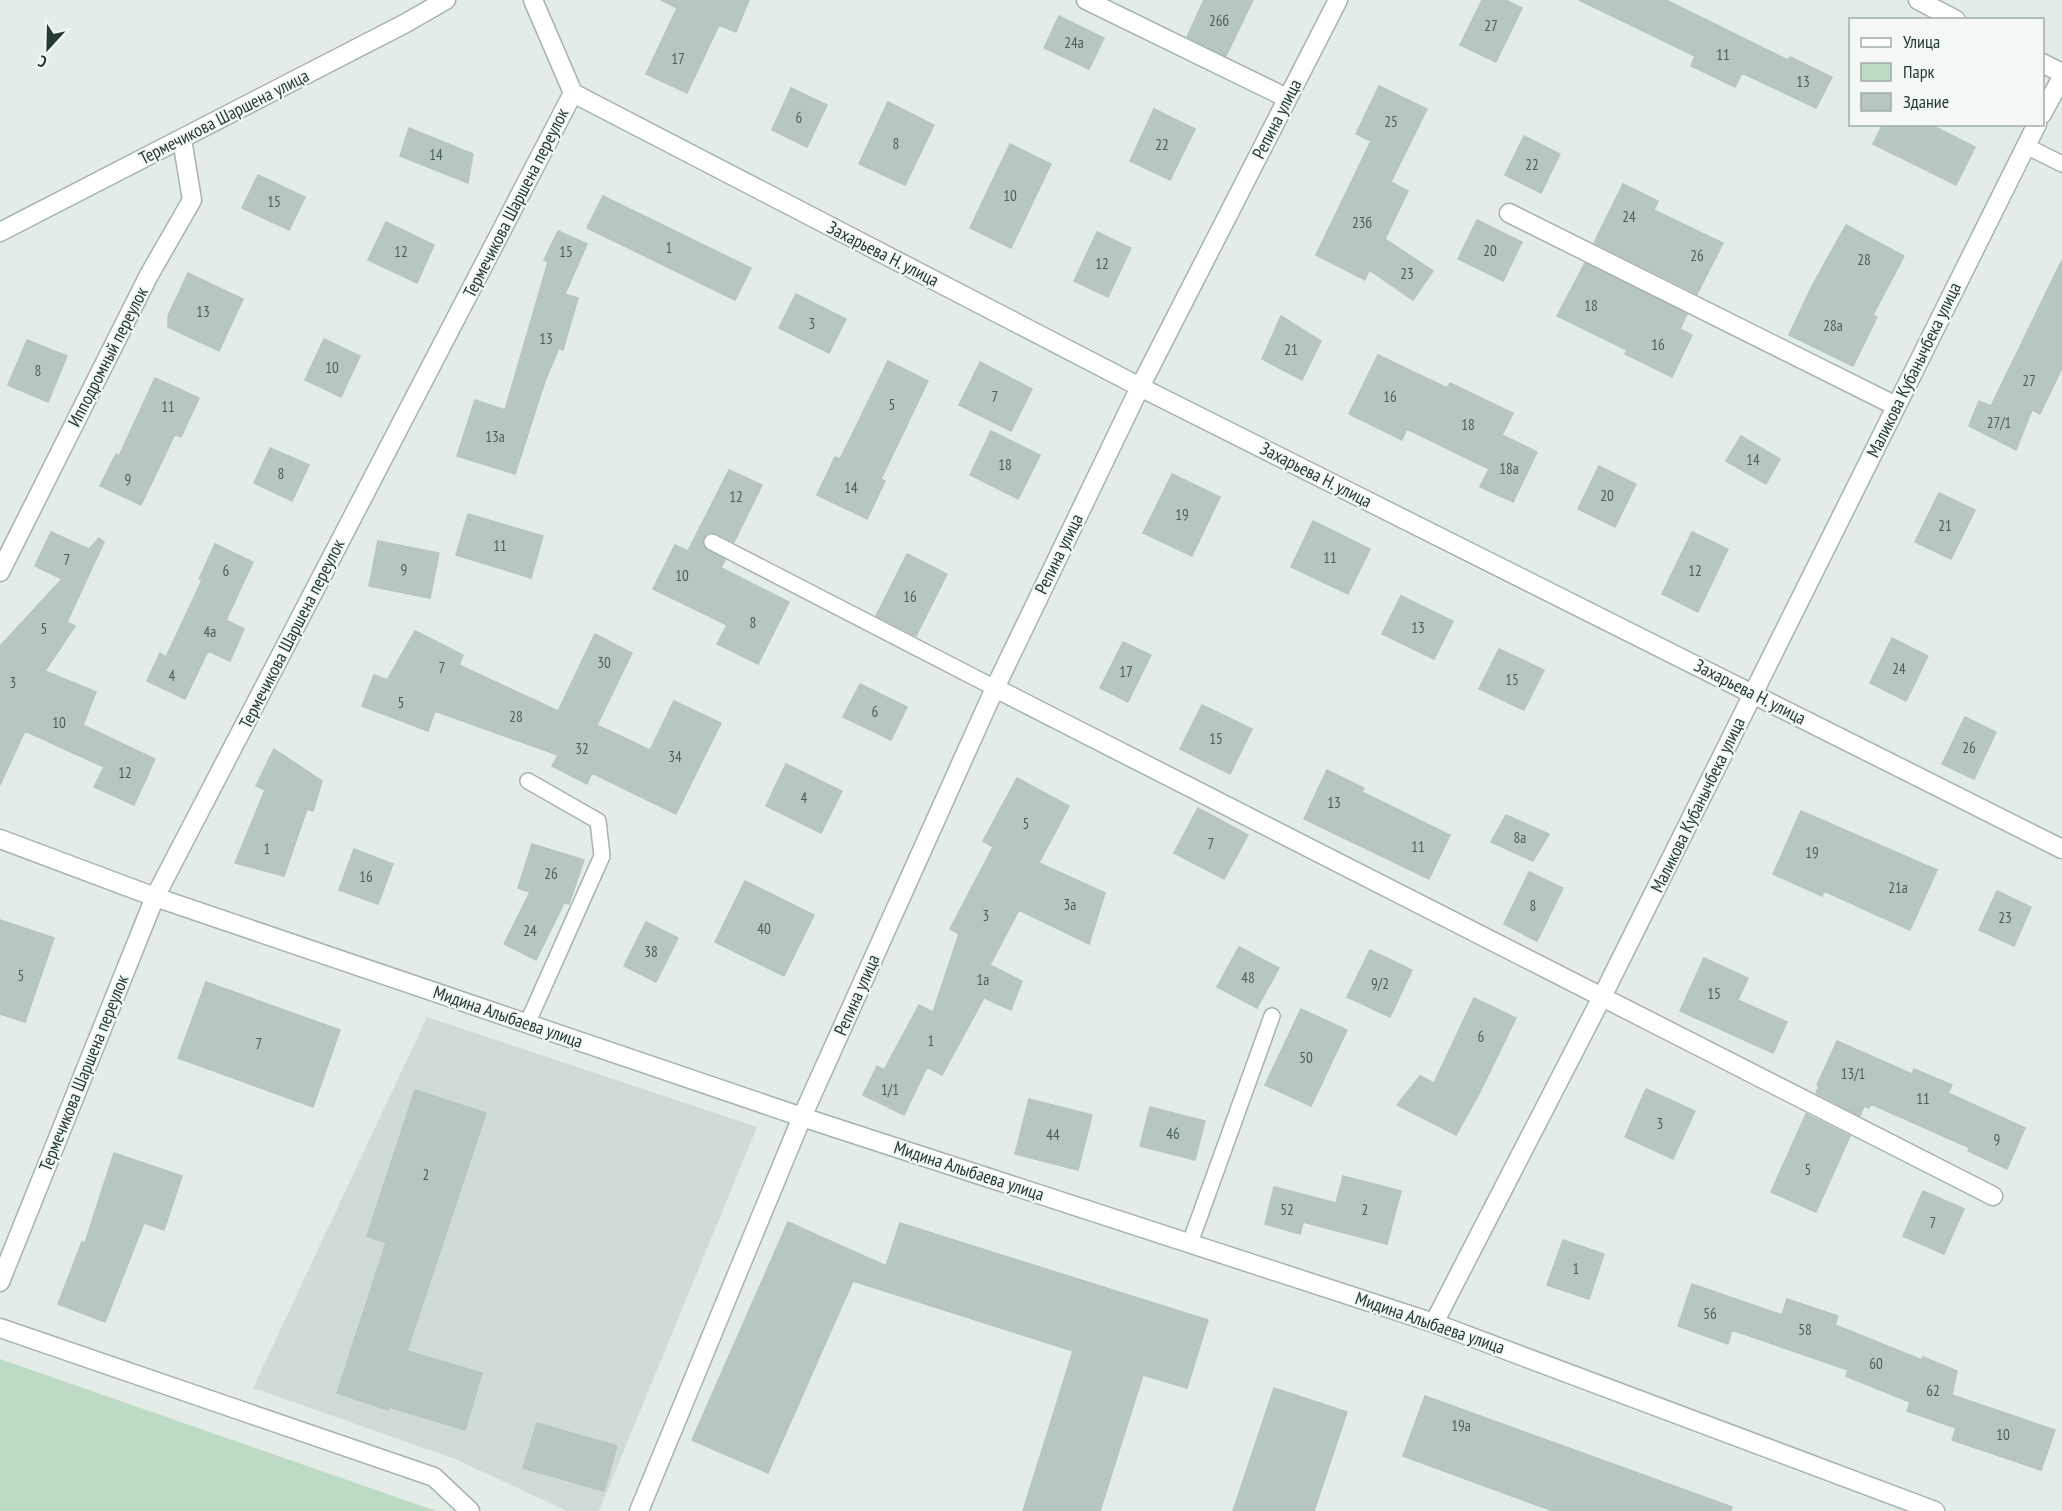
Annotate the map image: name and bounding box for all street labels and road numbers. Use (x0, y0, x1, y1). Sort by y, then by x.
street label: Термечикова Шаршена улица (135, 64, 313, 169)
street label: Репина улица (1247, 75, 1306, 162)
street label: Термечикова Шаршена переулок (458, 104, 573, 301)
street label: Захарьева Н. улица (824, 216, 943, 292)
street label: Маликова Кубанычбека улица (1861, 278, 1966, 461)
street label: Ипподромный переулок (62, 283, 153, 431)
street label: Захарьева Н. улица (1257, 437, 1376, 513)
street label: Репина улица (1029, 510, 1088, 598)
street label: Термечикова Шаршена переулок (234, 535, 349, 732)
street label: Захарьева Н. улица (1691, 654, 1810, 730)
street label: Маликова Кубанычбека улица (1645, 713, 1750, 896)
street label: Репина улица (828, 951, 885, 1039)
street label: Термечикова Шаршена переулок (34, 971, 133, 1174)
street label: Мидина Алыбаева улица (430, 980, 586, 1053)
street label: Мидина Алыбаева улица (891, 1135, 1047, 1206)
street label: Мидина Алыбаева улица (1352, 1286, 1508, 1359)

